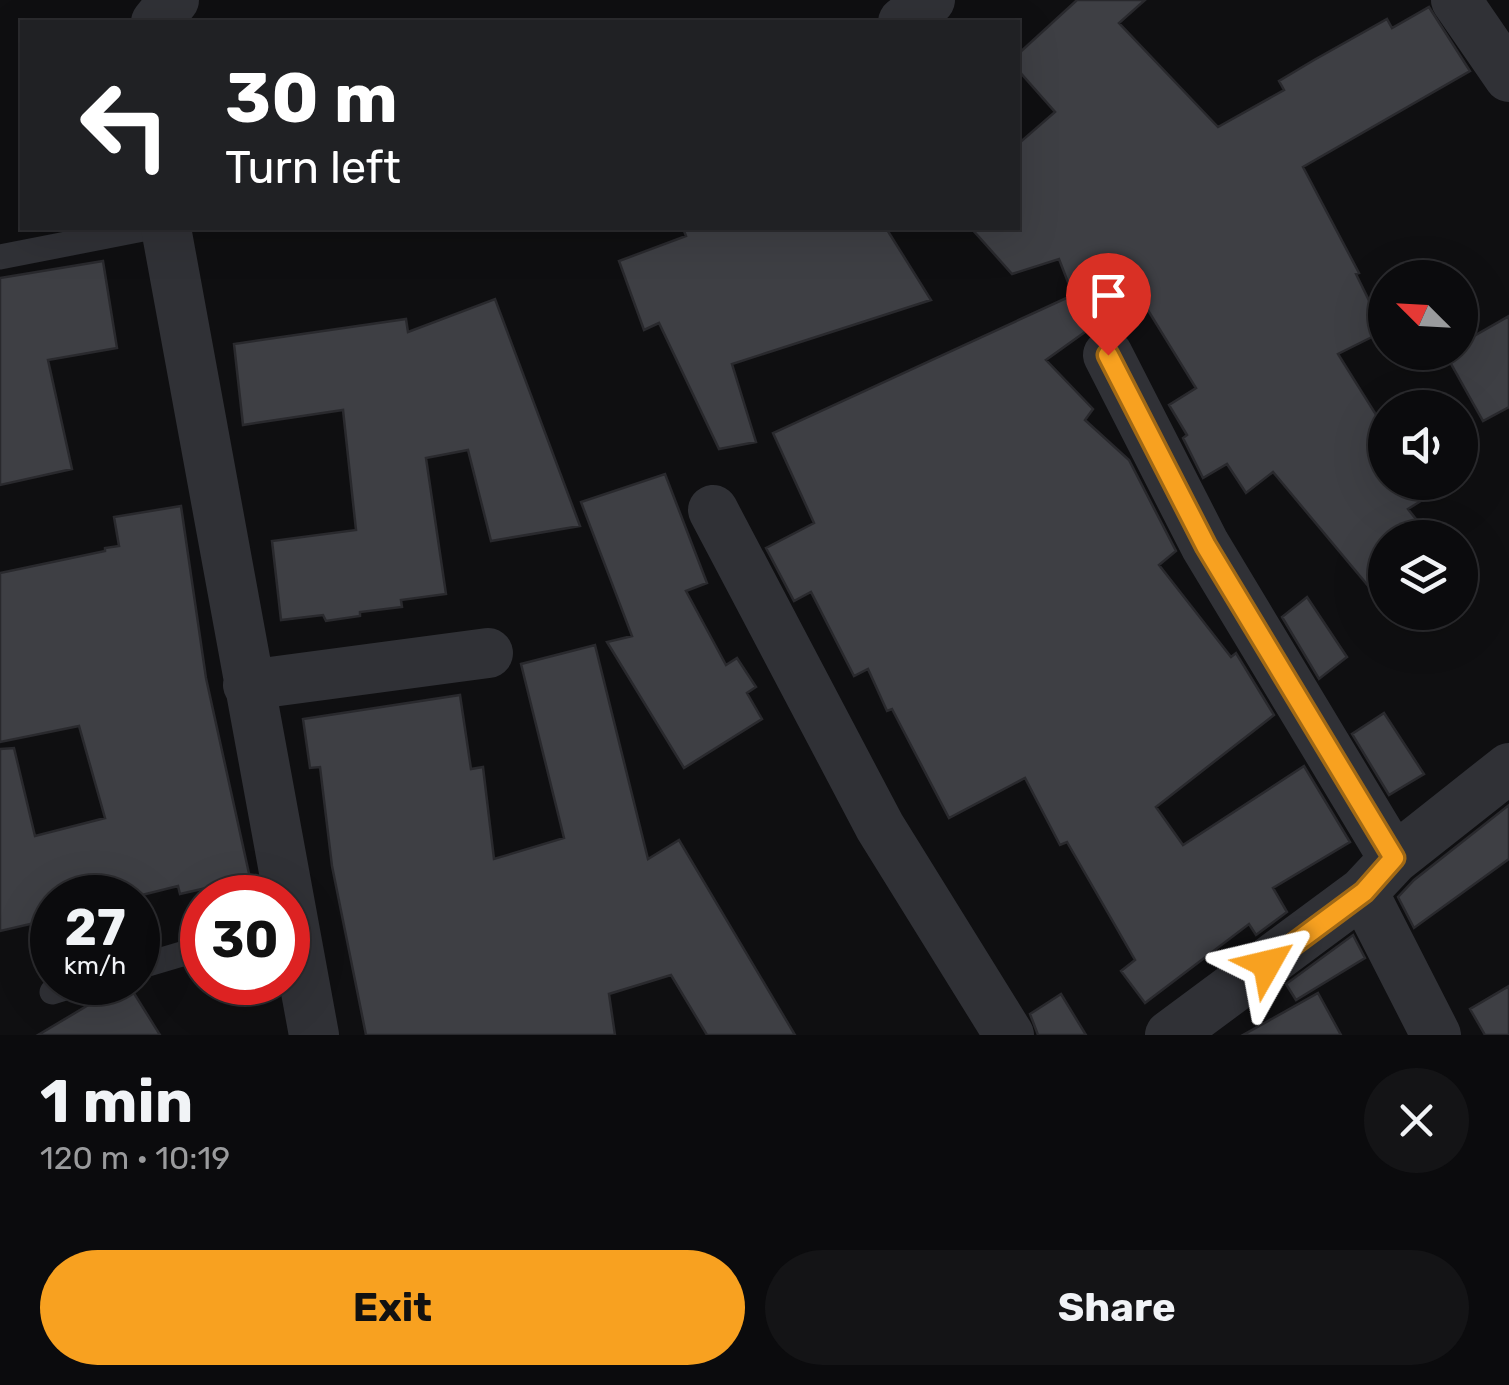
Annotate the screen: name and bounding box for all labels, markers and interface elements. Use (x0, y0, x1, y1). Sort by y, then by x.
text: 30 m (225, 57, 398, 140)
icon: left (60, 60, 190, 190)
text: Turn left (225, 141, 401, 194)
pin (1066, 253, 1151, 356)
north arrow (1368, 260, 1478, 370)
map controls (1368, 260, 1478, 630)
icon: arrive (1081, 268, 1136, 323)
button: sound (1368, 390, 1478, 500)
button: layers (1368, 520, 1478, 630)
speed limit sign: 30 (180, 875, 310, 1005)
text: 27 (64, 898, 126, 958)
position arrow (1215, 912, 1319, 1016)
text: km/h (64, 951, 126, 980)
text: 1 min (40, 1066, 193, 1137)
button: close (1364, 1068, 1469, 1173)
text: 120 m · 10:19 (40, 1139, 230, 1177)
button: Exit (40, 1250, 745, 1365)
button: Share (765, 1250, 1469, 1365)

